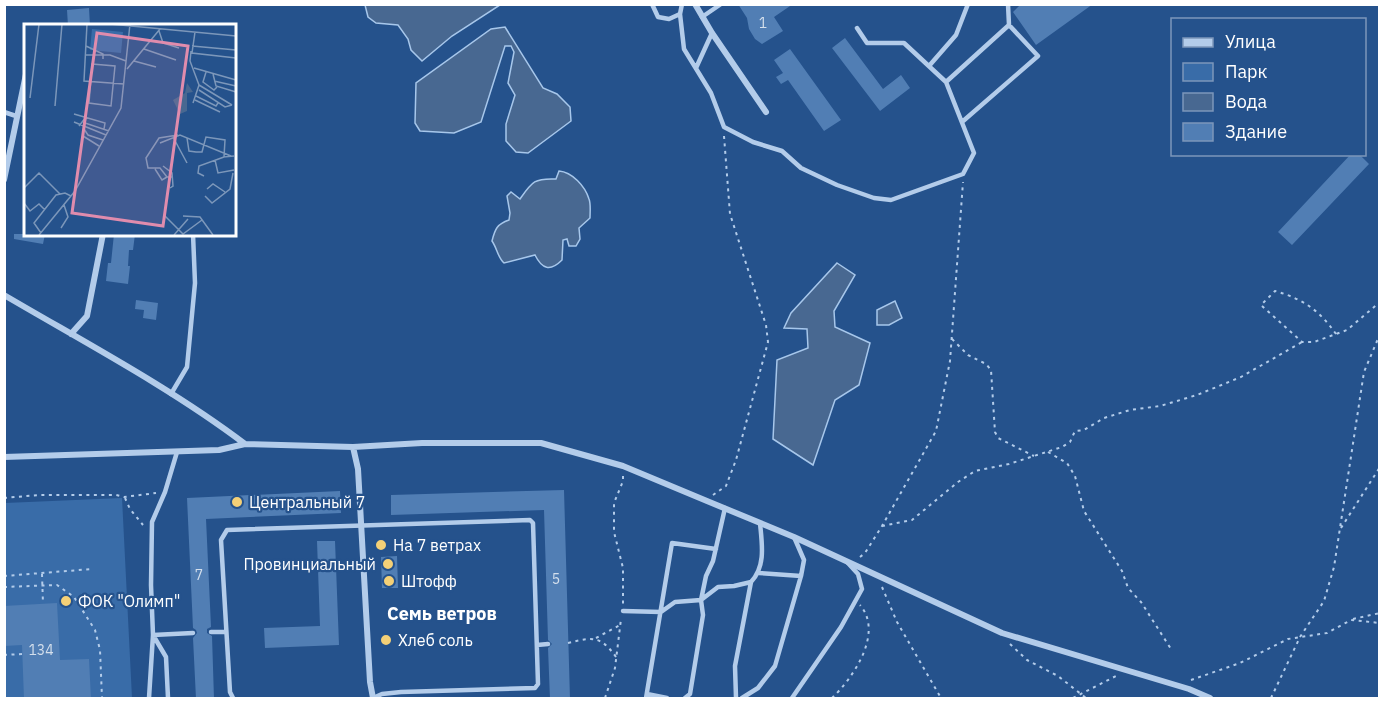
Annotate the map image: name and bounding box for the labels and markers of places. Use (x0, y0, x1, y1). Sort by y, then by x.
place label: Центральный 7 (249, 492, 365, 512)
marker: Центральный 7 (230, 495, 244, 509)
place label: На 7 ветрах (393, 535, 481, 555)
marker: На 7 ветрах (374, 538, 388, 552)
place label: Провинциальный (243, 554, 376, 574)
marker: Провинциальный (381, 557, 395, 571)
place label: Штофф (401, 571, 457, 591)
marker: Штофф (382, 574, 396, 588)
place label: ФОК "Олимп" (78, 591, 180, 611)
marker: ФОК "Олимп" (59, 594, 73, 608)
place label: Хлеб соль (398, 630, 473, 650)
marker: Хлеб соль (379, 633, 393, 647)

